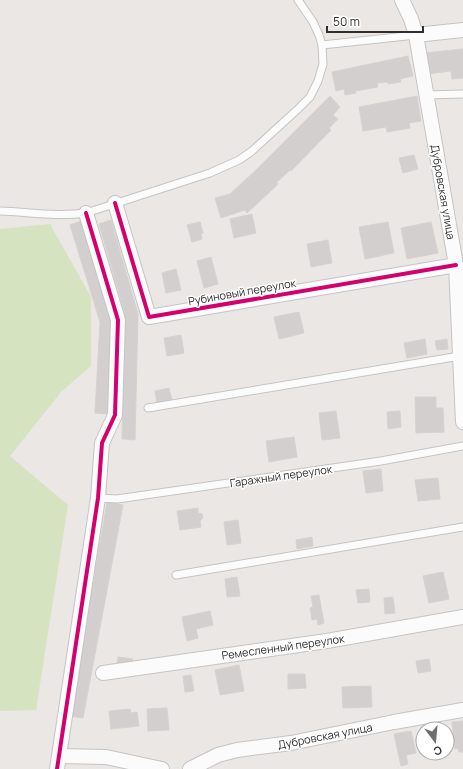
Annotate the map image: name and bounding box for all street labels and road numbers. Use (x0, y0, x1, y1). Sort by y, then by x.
street label: Дубровская улица (428, 143, 459, 241)
street label: Рубиновый переулок (187, 275, 298, 308)
street label: Гаражный переулок (229, 461, 334, 490)
street label: Ремесленный переулок (221, 630, 346, 663)
street label: Дубровская улица (276, 719, 374, 752)

